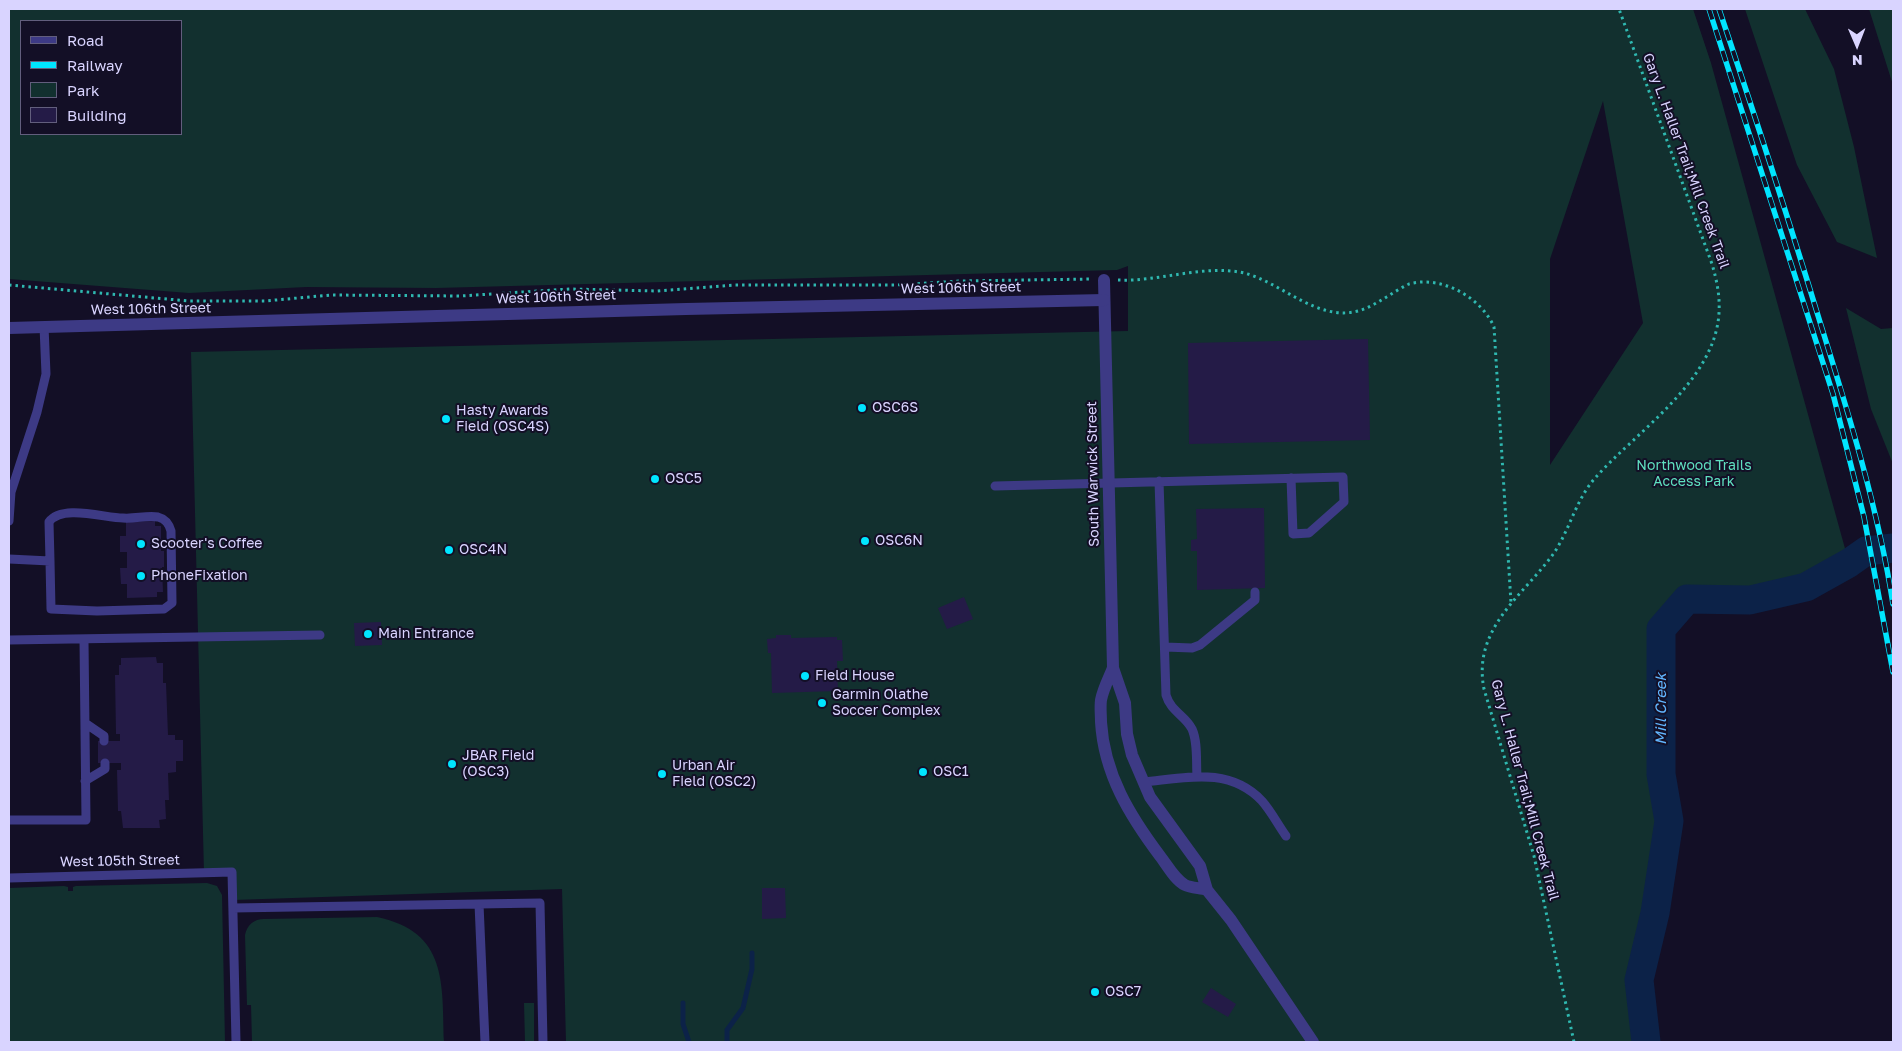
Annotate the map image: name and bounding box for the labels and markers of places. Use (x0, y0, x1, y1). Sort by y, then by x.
place label: OSC6S (872, 400, 918, 416)
marker: OSC6S (856, 402, 868, 414)
place label: Hasty Awards Field (OSC4S) (456, 403, 550, 436)
marker: Hasty Awards Field (OSC4S) (440, 413, 452, 425)
place label: OSC5 (665, 471, 702, 487)
marker: OSC5 (649, 473, 661, 485)
place label: OSC6N (875, 533, 923, 549)
marker: OSC6N (859, 535, 871, 547)
place label: Scooter's Coffee (151, 536, 262, 552)
marker: Scooter's Coffee (135, 538, 147, 550)
place label: OSC4N (459, 542, 507, 558)
marker: OSC4N (443, 544, 455, 556)
place label: PhoneFixation (151, 568, 248, 584)
marker: PhoneFixation (135, 570, 147, 582)
place label: Main Entrance (378, 626, 474, 642)
marker: Main Entrance (362, 628, 374, 640)
place label: Field House (815, 668, 895, 684)
marker: Field House (799, 670, 811, 682)
place label: Garmin Olathe Soccer Complex (832, 687, 940, 720)
marker: Garmin Olathe Soccer Complex (816, 697, 828, 709)
place label: JBAR Field (OSC3) (462, 748, 534, 780)
marker: JBAR Field (OSC3) (446, 758, 458, 770)
place label: Urban Air Field (OSC2) (672, 758, 756, 790)
place label: OSC1 (933, 764, 969, 780)
marker: OSC1 (917, 766, 929, 778)
marker: Urban Air Field (OSC2) (656, 768, 668, 780)
place label: OSC7 (1105, 984, 1141, 1000)
marker: OSC7 (1089, 986, 1101, 998)

